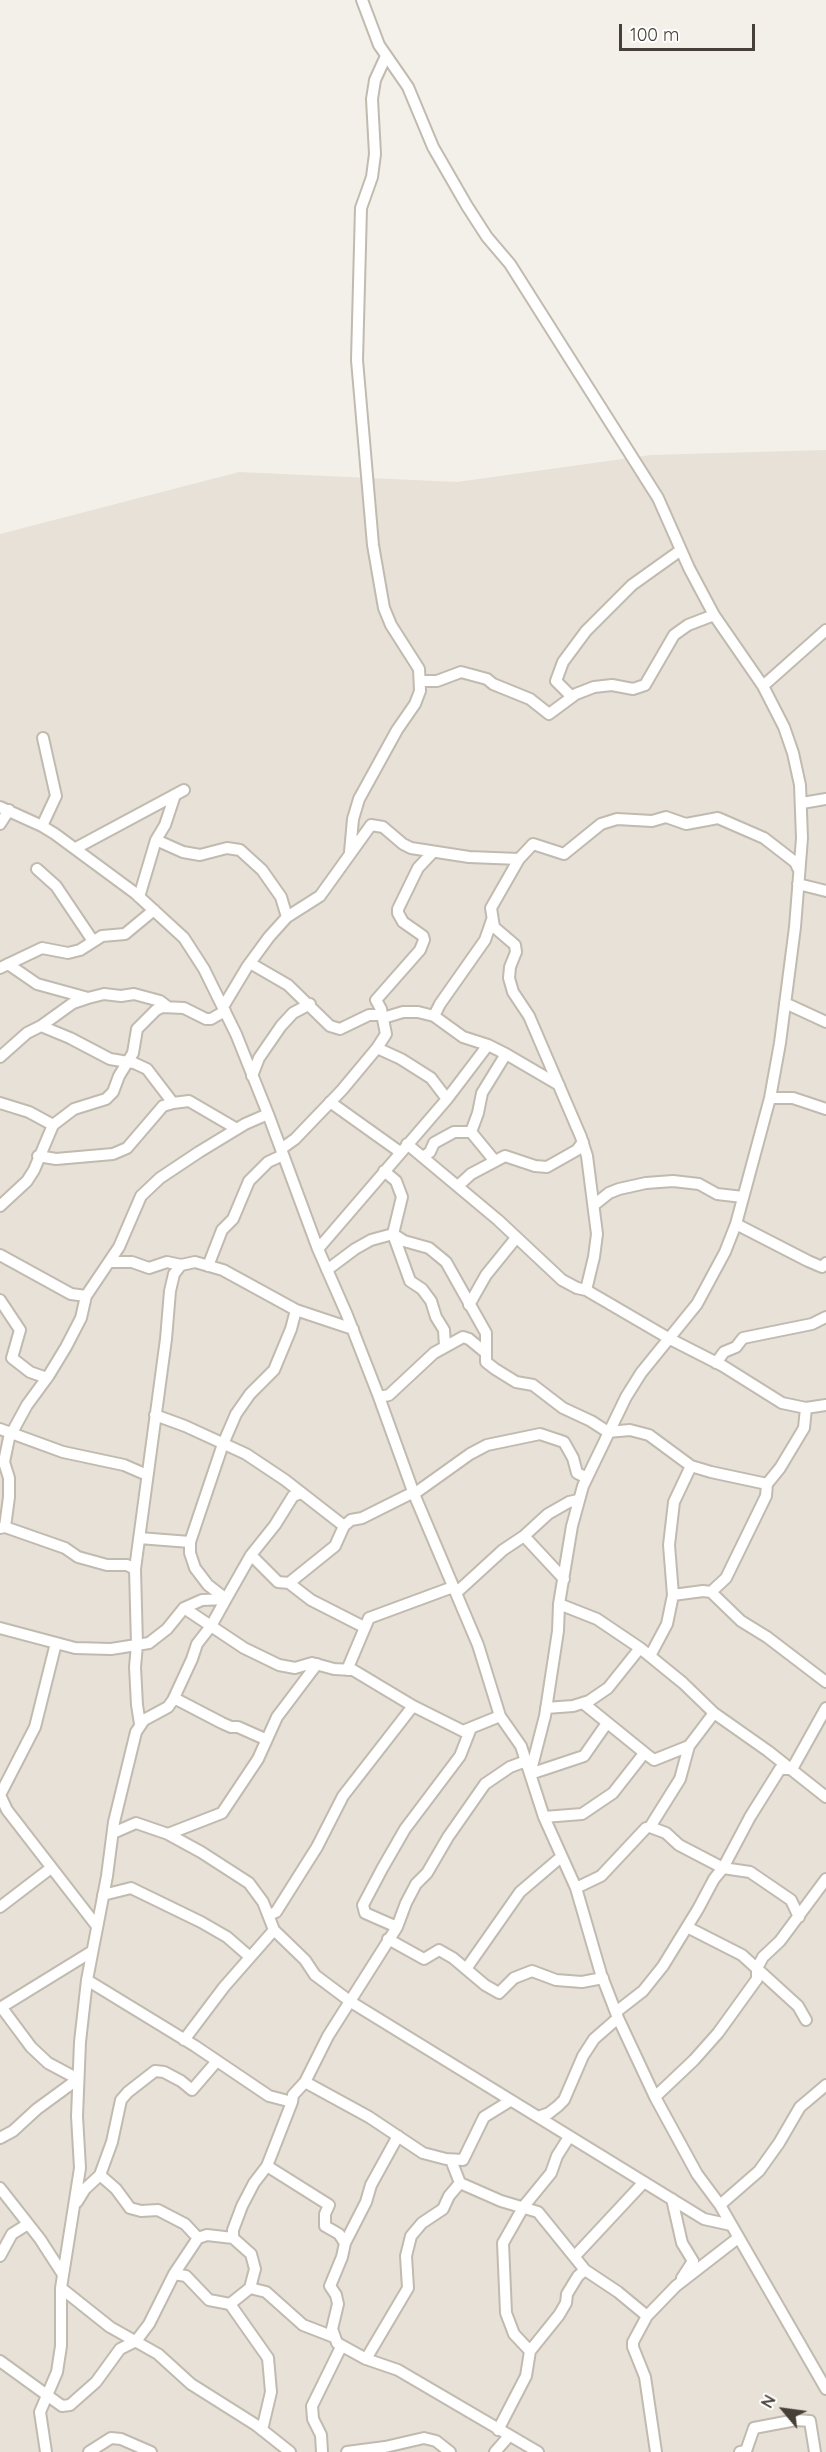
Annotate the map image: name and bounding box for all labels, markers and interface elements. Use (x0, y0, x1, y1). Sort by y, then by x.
scale bar (622, 12, 758, 50)
text: 100 m (630, 23, 679, 46)
north arrow (754, 2380, 814, 2440)
text: N (757, 2391, 780, 2411)

